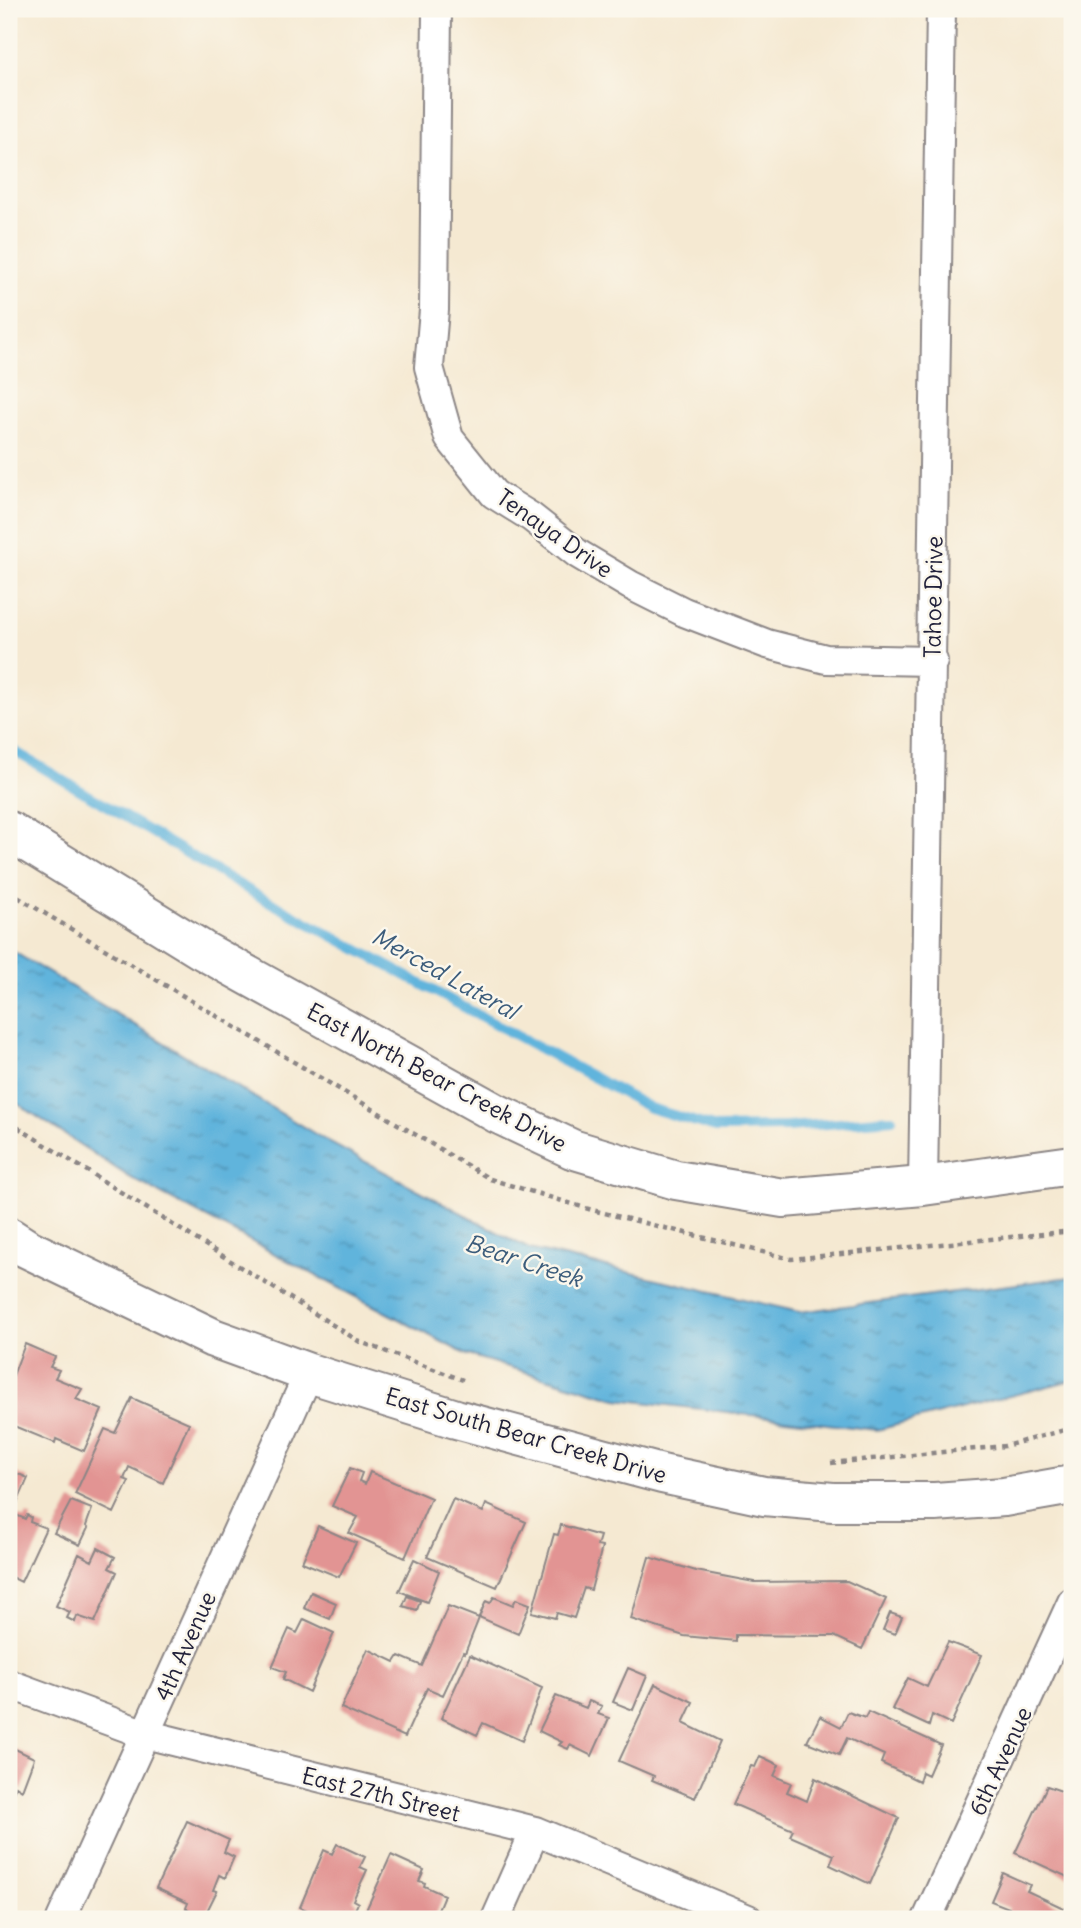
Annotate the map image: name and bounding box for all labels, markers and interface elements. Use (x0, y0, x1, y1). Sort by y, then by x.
street label: Tenaya Drive (491, 482, 619, 584)
street label: Tahoe Drive (917, 536, 949, 658)
water label: Merced Lateral (367, 921, 526, 1027)
street label: East North Bear Creek Drive (302, 996, 572, 1158)
water label: Bear Creek (462, 1227, 588, 1293)
street label: East South Bear Creek Drive (382, 1381, 670, 1489)
street label: 4th Avenue (148, 1587, 222, 1705)
street label: 6th Avenue (962, 1702, 1038, 1820)
street label: East 27th Street (299, 1760, 463, 1828)

